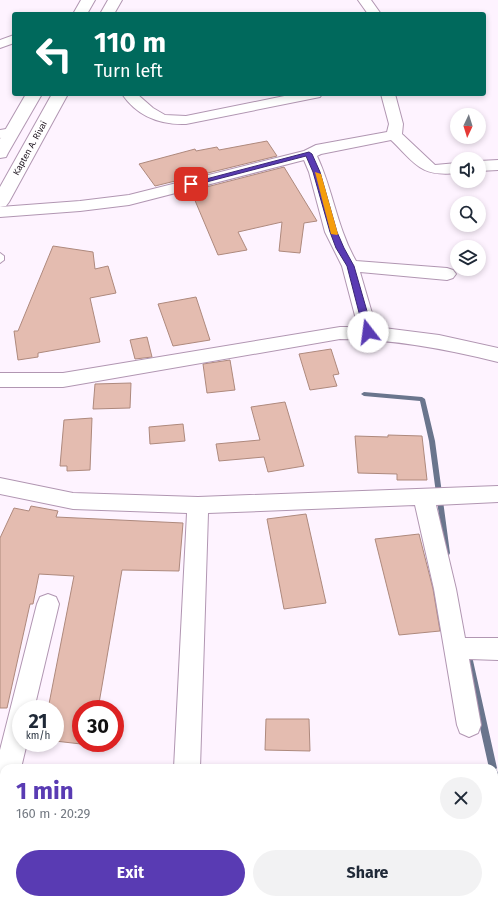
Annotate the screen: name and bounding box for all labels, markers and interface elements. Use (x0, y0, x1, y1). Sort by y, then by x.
text: 110 m (94, 26, 166, 59)
icon: left (28, 28, 80, 80)
text: Turn left (94, 60, 163, 82)
north arrow (450, 108, 486, 144)
map controls (450, 108, 486, 276)
street label: Kapten A. Rivai (11, 119, 49, 177)
button: sound (450, 152, 486, 188)
pin (174, 167, 208, 201)
icon: arrive (180, 173, 202, 195)
button: search (450, 196, 486, 232)
button: layers (450, 240, 486, 276)
position arrow (347, 311, 389, 353)
speed limit sign: 30 (72, 700, 124, 752)
text: 21 (28, 709, 48, 733)
text: km/h (26, 730, 50, 742)
text: 1 min (16, 777, 74, 805)
button: close (440, 777, 482, 819)
text: 160 m · 20:29 (16, 806, 90, 821)
button: Exit (16, 850, 245, 896)
button: Share (253, 850, 482, 896)

